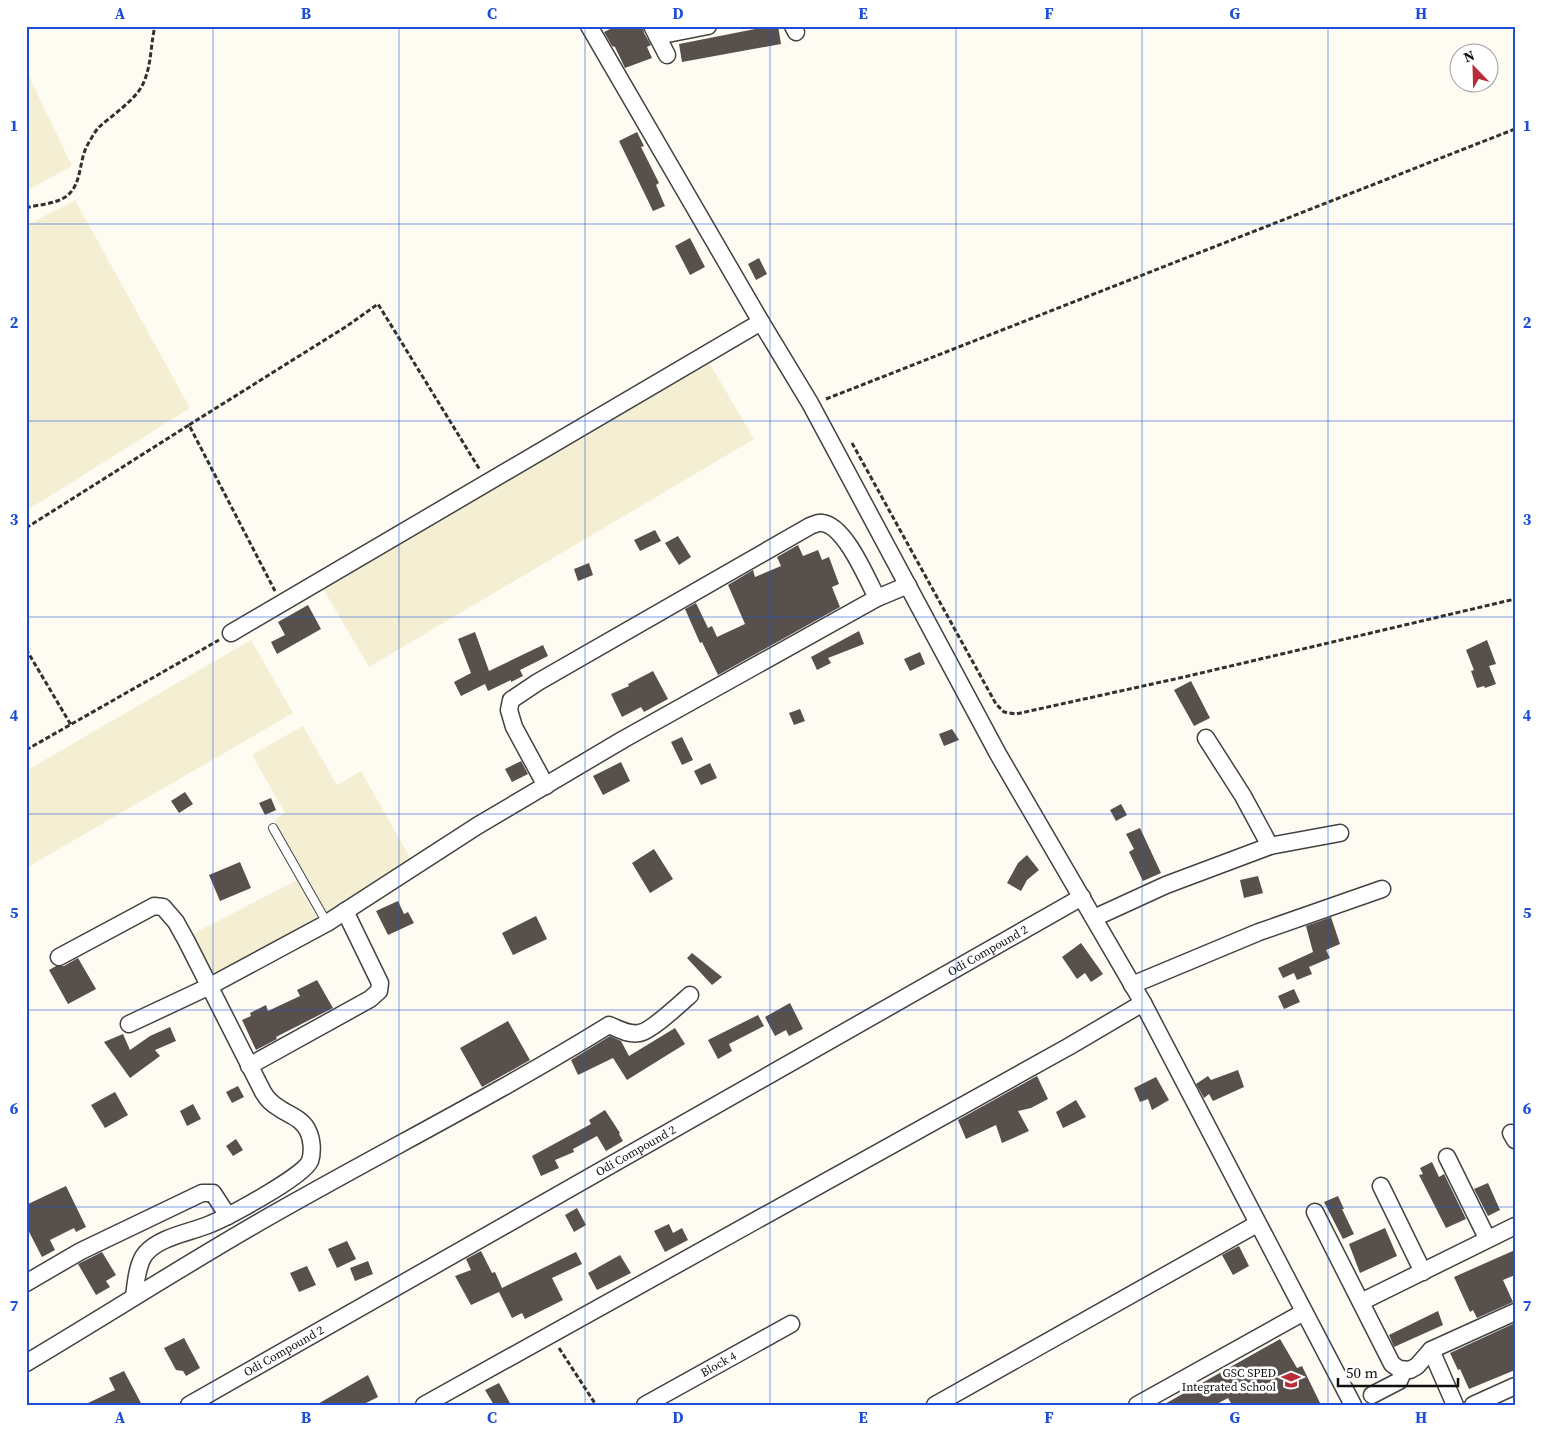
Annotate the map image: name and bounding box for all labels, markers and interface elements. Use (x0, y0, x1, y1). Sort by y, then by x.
text: A (115, 2, 126, 24)
text: B (301, 2, 312, 24)
text: C (487, 2, 497, 24)
text: D (672, 2, 684, 24)
text: E (858, 2, 868, 24)
text: F (1044, 2, 1054, 24)
text: G (1230, 2, 1241, 24)
text: H (1415, 2, 1427, 24)
north arrow (1448, 42, 1498, 92)
text: N (1460, 45, 1478, 67)
text: 1 (10, 114, 18, 136)
text: 1 (1523, 114, 1531, 136)
text: 2 (10, 311, 19, 333)
text: 2 (1523, 311, 1532, 333)
text: 3 (10, 508, 19, 530)
text: 3 (1523, 508, 1532, 530)
text: 4 (10, 704, 19, 726)
text: 4 (1523, 704, 1532, 726)
text: 5 (10, 901, 19, 923)
text: 5 (1523, 901, 1532, 923)
street label: Odi Compound 2 (945, 921, 1031, 980)
text: 6 (10, 1097, 19, 1119)
text: 6 (1523, 1097, 1532, 1119)
street label: Odi Compound 2 (593, 1122, 679, 1180)
text: 7 (10, 1294, 19, 1316)
text: 7 (1523, 1294, 1532, 1316)
street label: Odi Compound 2 (241, 1322, 327, 1380)
street label: Block 4 (698, 1348, 739, 1381)
scale bar (1338, 1356, 1458, 1388)
text: 50 m (1346, 1362, 1378, 1383)
place label: GSC SPED Integrated School (1182, 1365, 1276, 1395)
school or university icon: GSC SPED Integrated School (1280, 1369, 1302, 1391)
text: A (115, 1406, 126, 1428)
text: B (301, 1406, 312, 1428)
text: C (487, 1406, 497, 1428)
text: D (672, 1406, 684, 1428)
text: E (858, 1406, 868, 1428)
text: F (1044, 1406, 1054, 1428)
text: G (1230, 1406, 1241, 1428)
text: H (1415, 1406, 1427, 1428)

